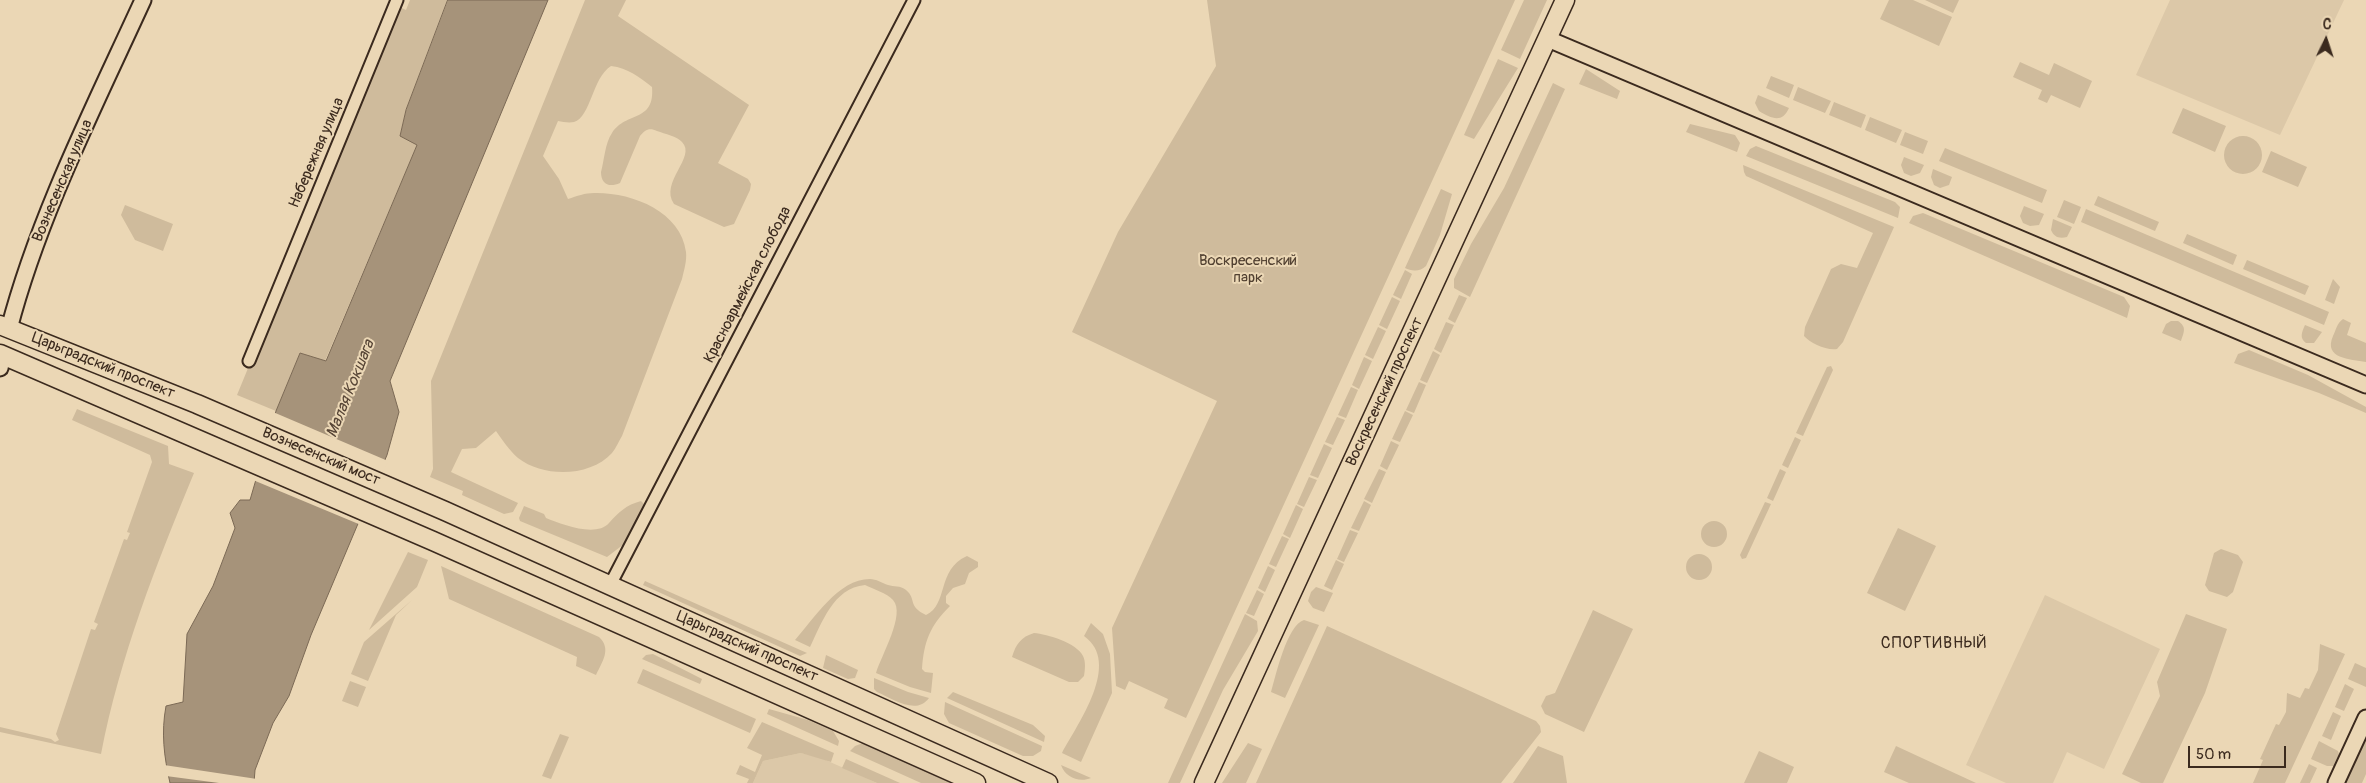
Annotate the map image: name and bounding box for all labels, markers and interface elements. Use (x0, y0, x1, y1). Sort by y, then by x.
north arrow (2301, 15, 2351, 65)
text: С (2322, 16, 2332, 33)
street label: Набережная улица (286, 95, 348, 211)
street label: Вознесенская улица (29, 117, 97, 245)
street label: Красноармейская слобода (701, 204, 795, 366)
park label: Воскресенский парк (1199, 252, 1297, 287)
street label: Воскресенский проспект (1343, 315, 1427, 469)
street label: Царьградский проспект (29, 329, 177, 403)
water label: Малая Кокшага (323, 337, 379, 441)
street label: Вознесенский мост (259, 424, 383, 490)
street label: Царьградский проспект (673, 608, 821, 686)
district label: СПОРТИВНЫЙ (1880, 634, 1988, 654)
scale bar (2191, 736, 2288, 768)
text: 50 m (2196, 745, 2231, 764)

